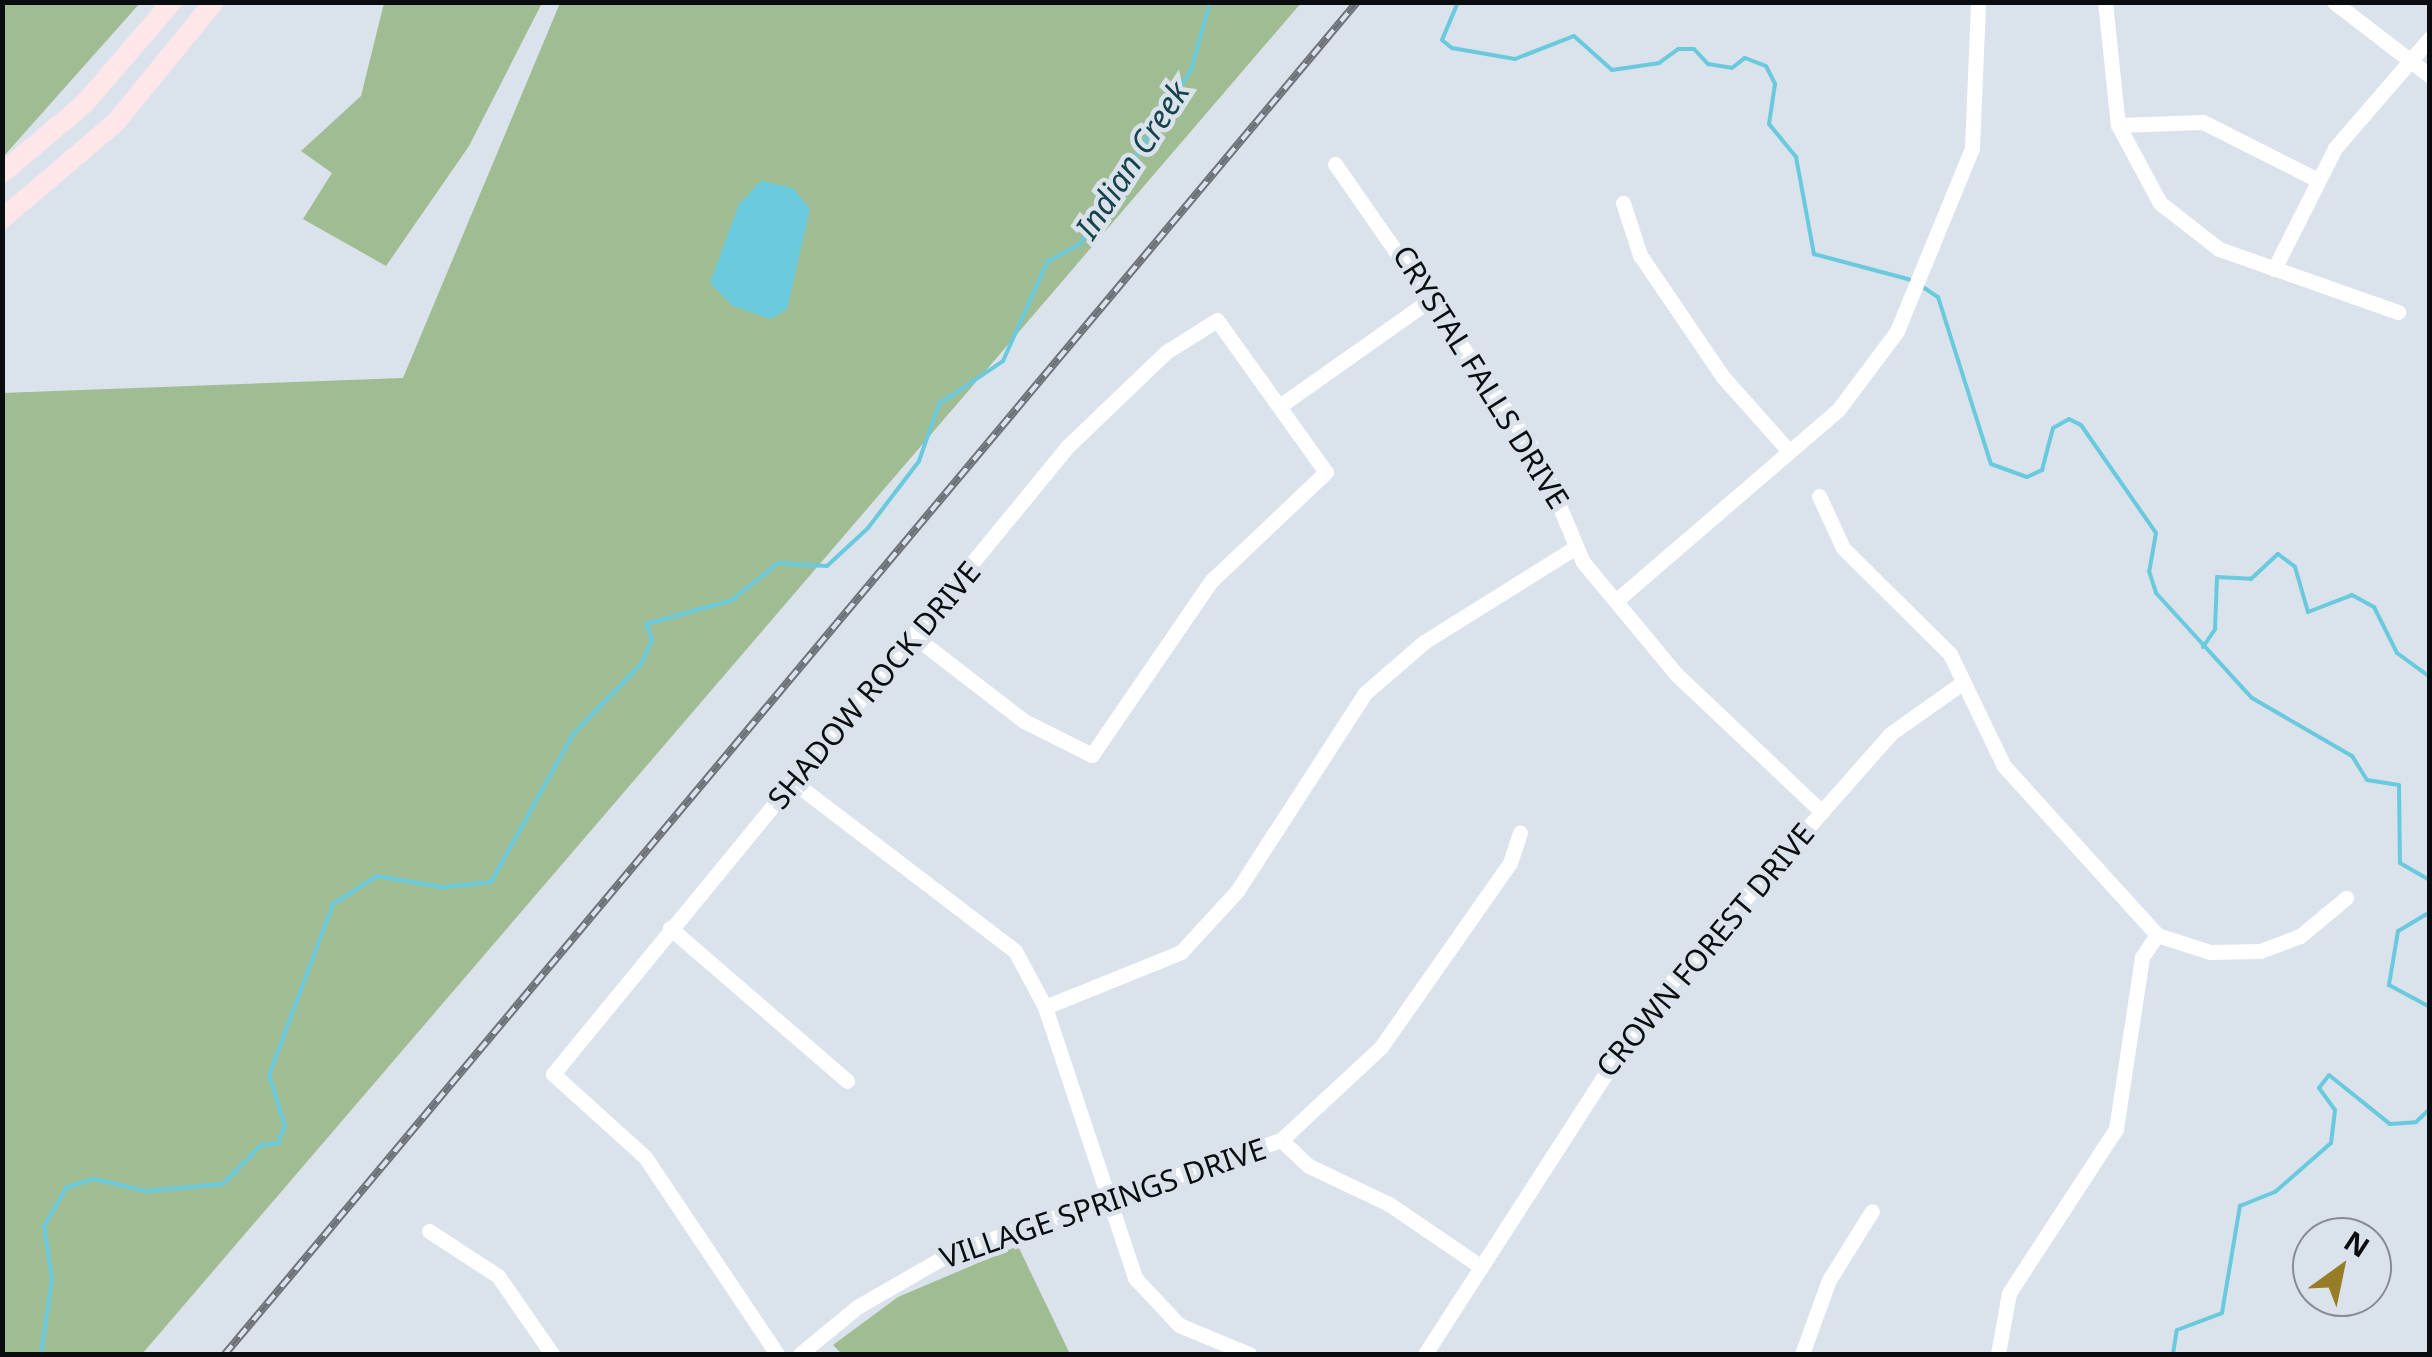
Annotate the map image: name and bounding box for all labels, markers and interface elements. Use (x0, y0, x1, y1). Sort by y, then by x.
water label: Indian Creek (1067, 74, 1197, 246)
street label: CRYSTAL FALLS DRIVE (1385, 239, 1577, 515)
street label: SHADOW ROCK DRIVE (760, 554, 988, 816)
street label: CROWN FOREST DRIVE (1588, 816, 1822, 1084)
street label: VILLAGE SPRINGS DRIVE (935, 1130, 1271, 1276)
north arrow (2292, 1217, 2392, 1317)
text: N (2337, 1221, 2377, 1266)

